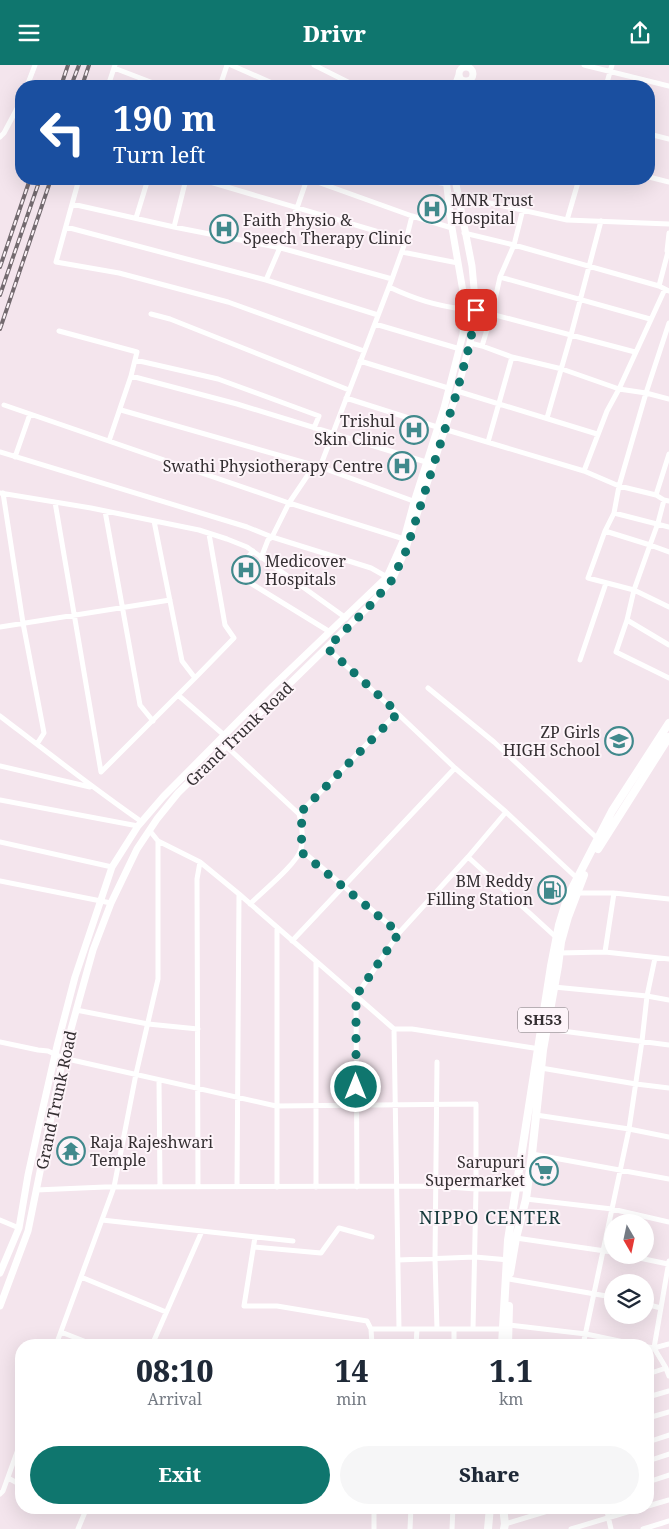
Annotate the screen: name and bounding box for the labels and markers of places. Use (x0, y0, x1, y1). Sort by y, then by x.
place label: MNR Trust Hospital (451, 189, 534, 229)
hospital icon: MNR Trust Hospital (417, 194, 447, 224)
place label: Faith Physio & Speech Therapy Clinic (243, 209, 412, 249)
hospital icon: Faith Physio & Speech Therapy Clinic (209, 214, 239, 244)
pin (455, 289, 497, 331)
place label: Trishul Skin Clinic (314, 410, 395, 450)
hospital icon: Trishul Skin Clinic (399, 415, 429, 445)
hospital icon: Swathi Physiotherapy Centre (387, 451, 417, 481)
place label: Swathi Physiotherapy Centre (163, 455, 383, 477)
place label: Medicover Hospitals (265, 550, 346, 590)
hospital icon: Medicover Hospitals (231, 555, 261, 585)
place label: ZP Girls HIGH School (503, 721, 600, 761)
school or university icon: ZP Girls HIGH School (604, 726, 634, 756)
place label: BM Reddy Filling Station (427, 870, 534, 910)
fuel station icon: BM Reddy Filling Station (537, 875, 567, 905)
place label: Raja Rajeshwari Temple (90, 1131, 213, 1171)
temple icon: Raja Rajeshwari Temple (56, 1136, 86, 1166)
place label: Sarupuri Supermarket (425, 1151, 525, 1191)
supermarket icon: Sarupuri Supermarket (529, 1156, 559, 1186)

